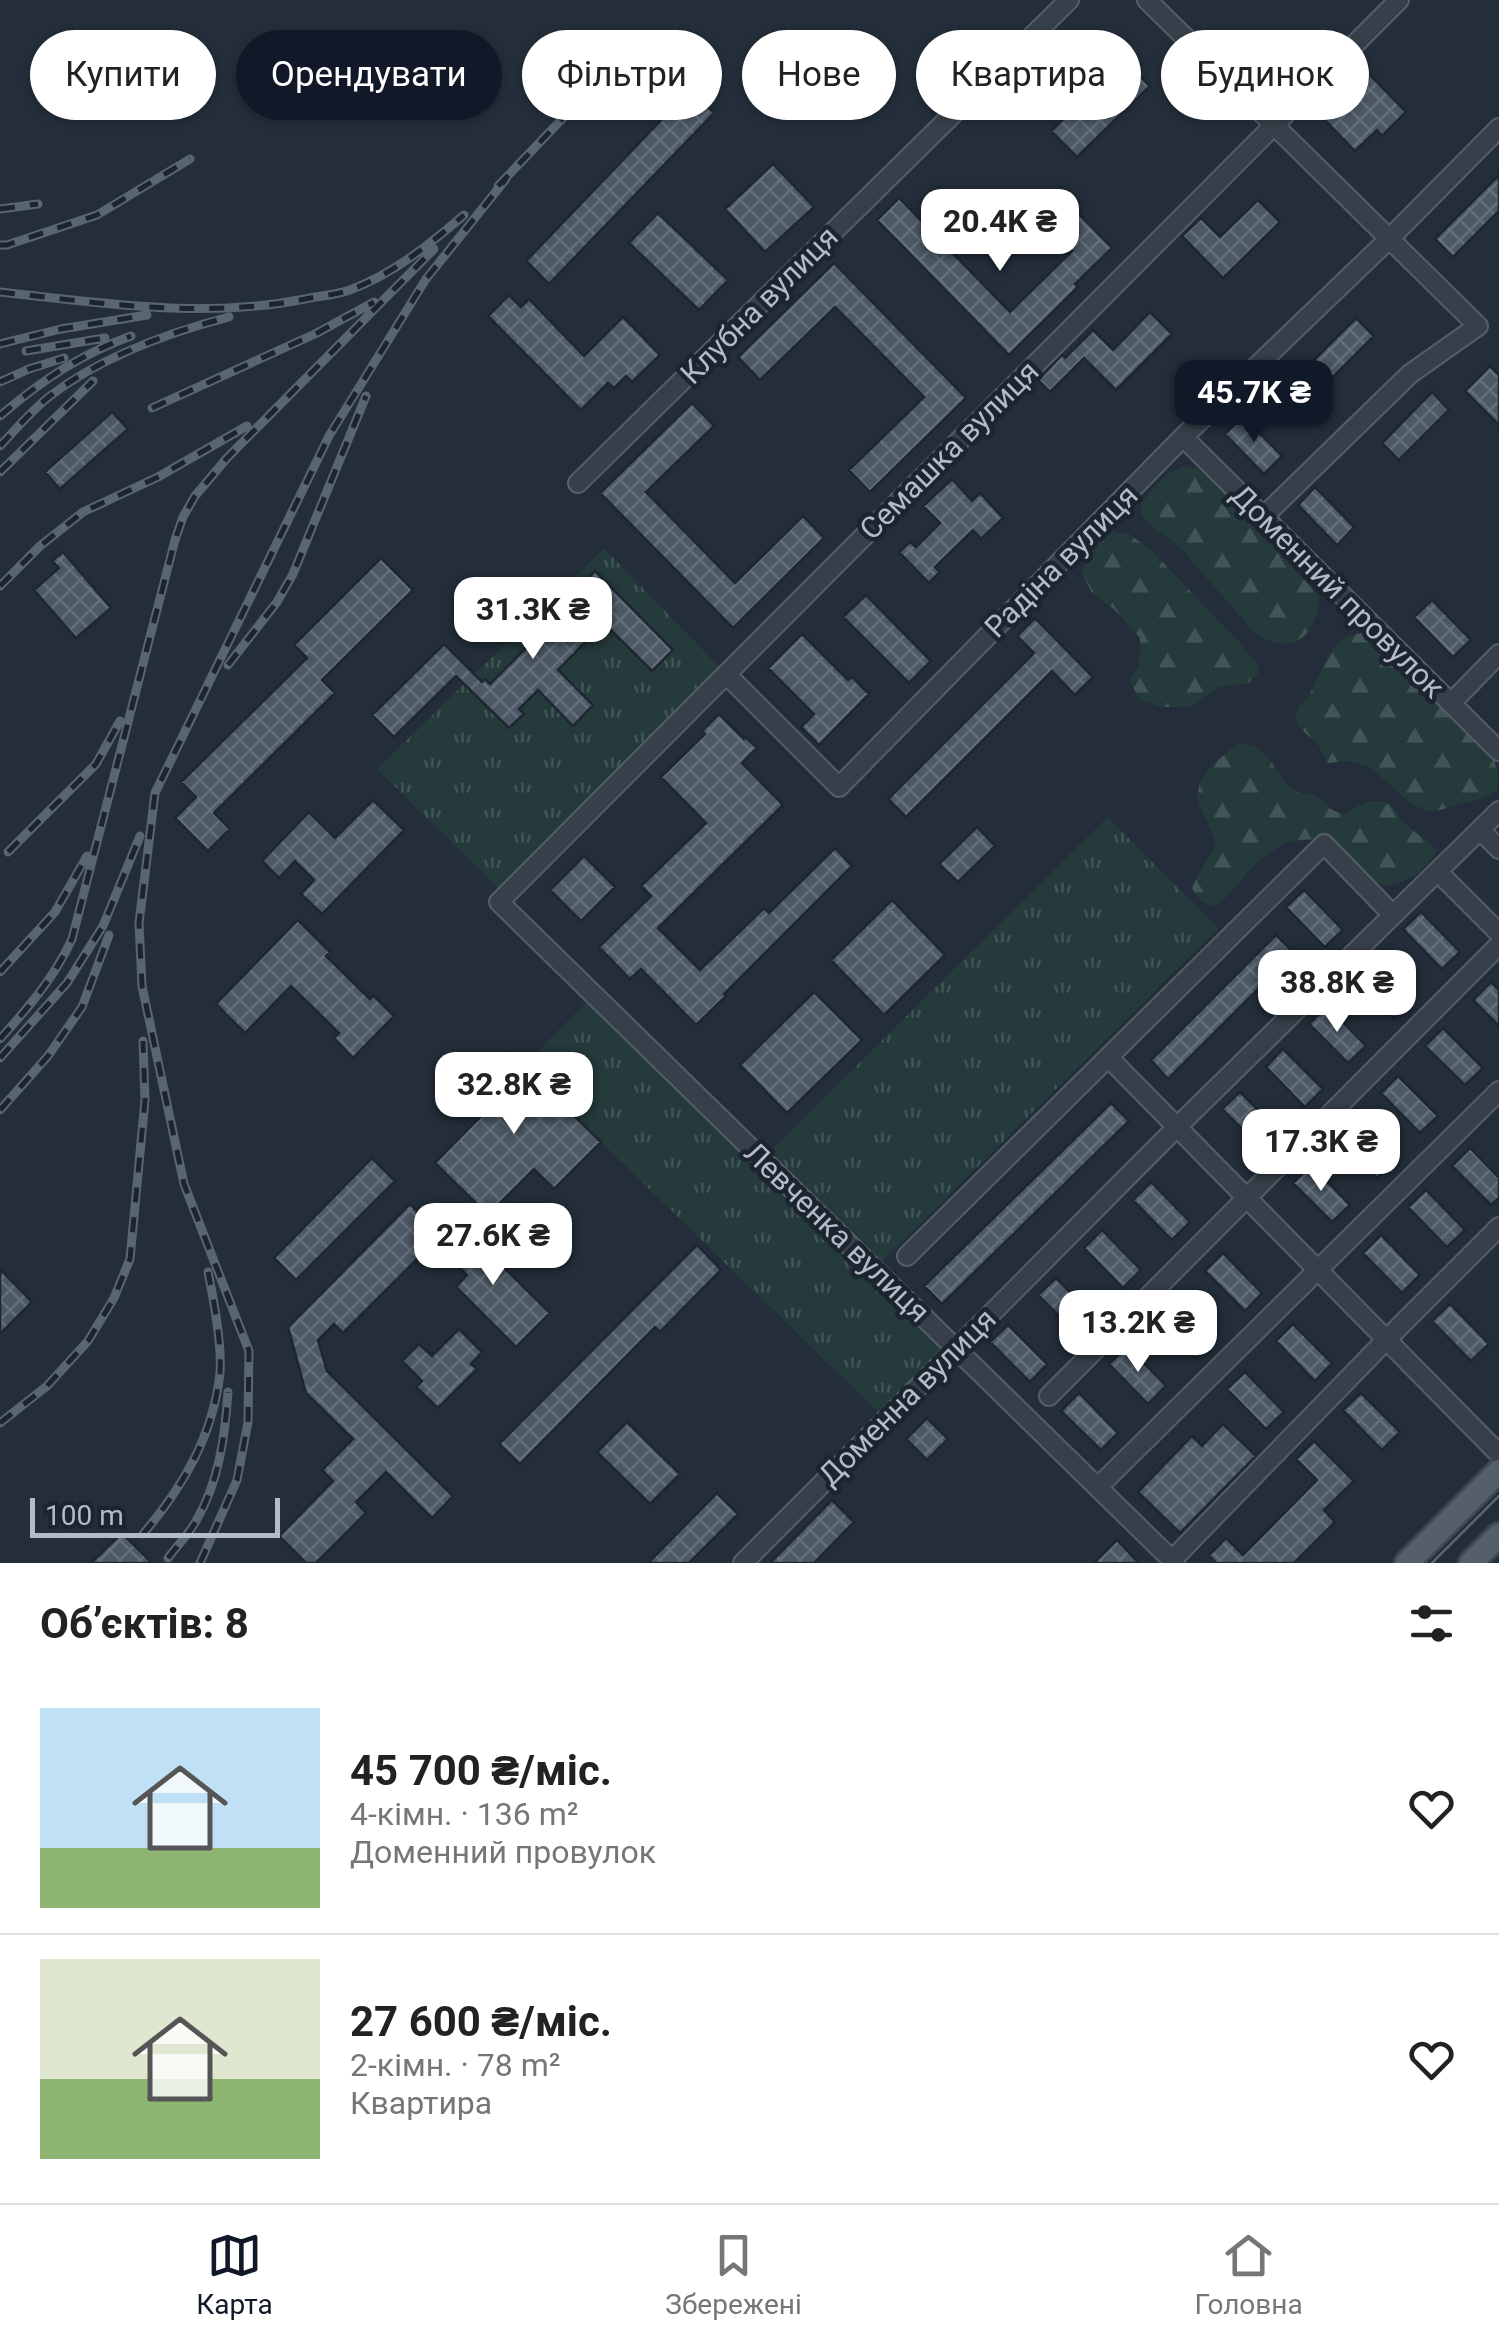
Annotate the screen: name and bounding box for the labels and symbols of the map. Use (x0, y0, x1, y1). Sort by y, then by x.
pin: 20.4K ₴ (908, 189, 1092, 274)
street label: Клубна вулиця (673, 219, 845, 391)
street label: Семашка вулиця (853, 354, 1045, 546)
pin: 45.7K ₴ (1162, 360, 1346, 445)
street label: Радіна вулиця (977, 477, 1145, 645)
street label: Доменний провулок (1224, 477, 1452, 705)
pin: 31.3K ₴ (441, 577, 625, 662)
pin: 38.8K ₴ (1245, 950, 1429, 1035)
pin: 32.8K ₴ (422, 1052, 606, 1137)
pin: 17.3K ₴ (1229, 1109, 1413, 1194)
street label: Левченка вулиця (737, 1135, 937, 1329)
pin: 27.6K ₴ (401, 1203, 585, 1288)
pin: 13.2K ₴ (1046, 1290, 1230, 1375)
street label: Доменна вулиця (811, 1301, 1003, 1493)
scale bar (30, 1493, 280, 1538)

